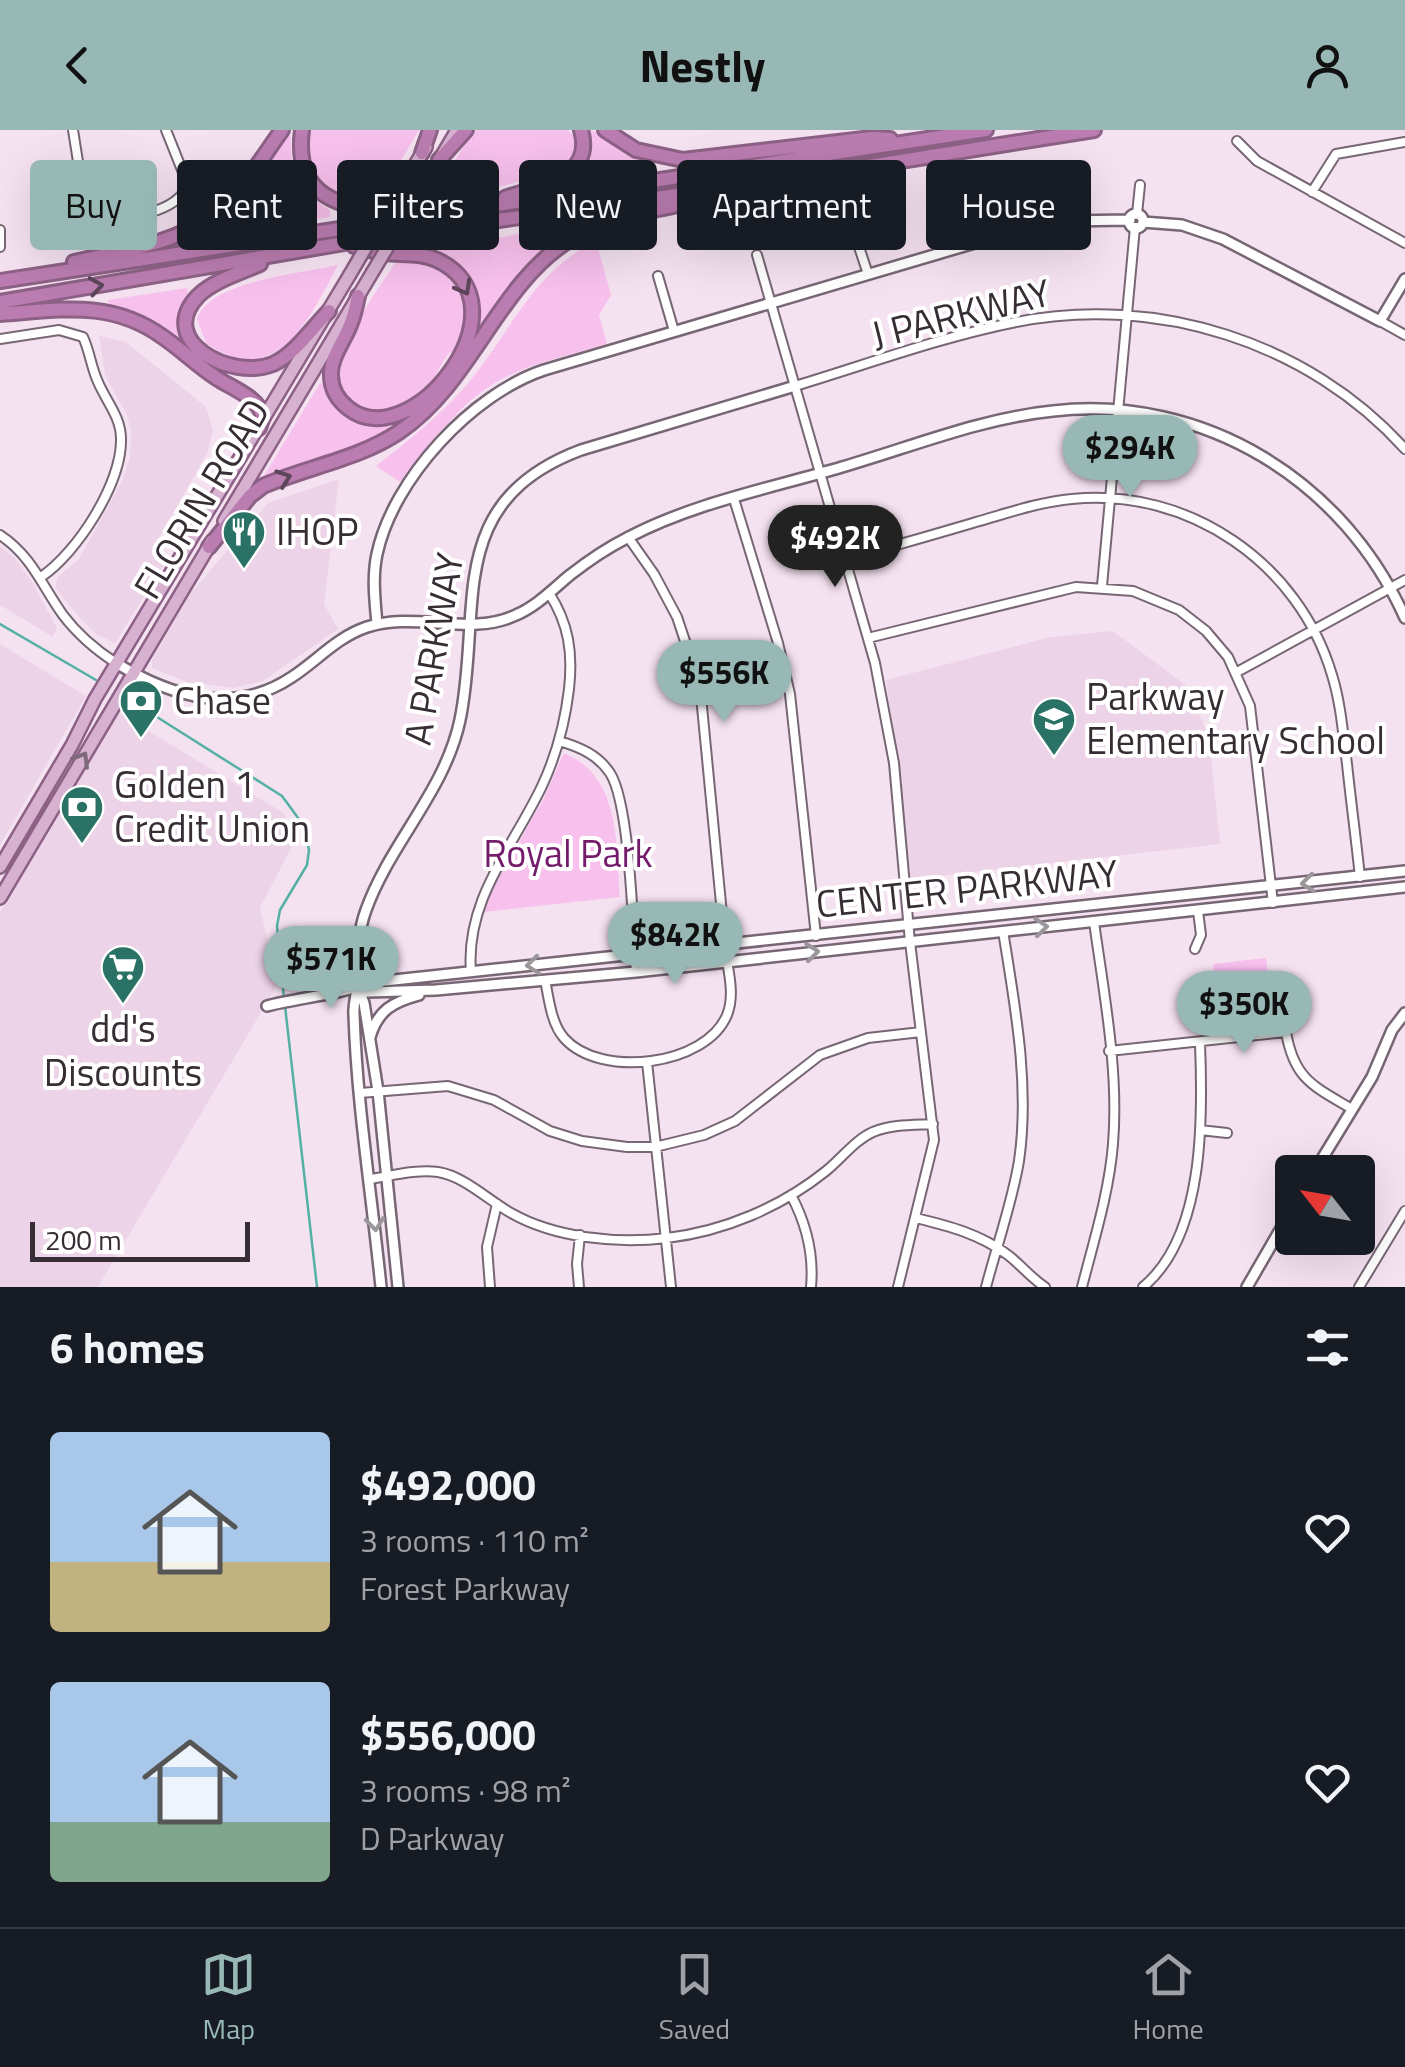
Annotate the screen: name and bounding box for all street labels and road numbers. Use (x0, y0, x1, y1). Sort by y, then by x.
street label: J PARKWAY (865, 263, 1057, 363)
street label: FLORIN ROAD (118, 387, 284, 610)
street label: A PARKWAY (388, 548, 479, 749)
street label: CENTER PARKWAY (813, 843, 1121, 933)

